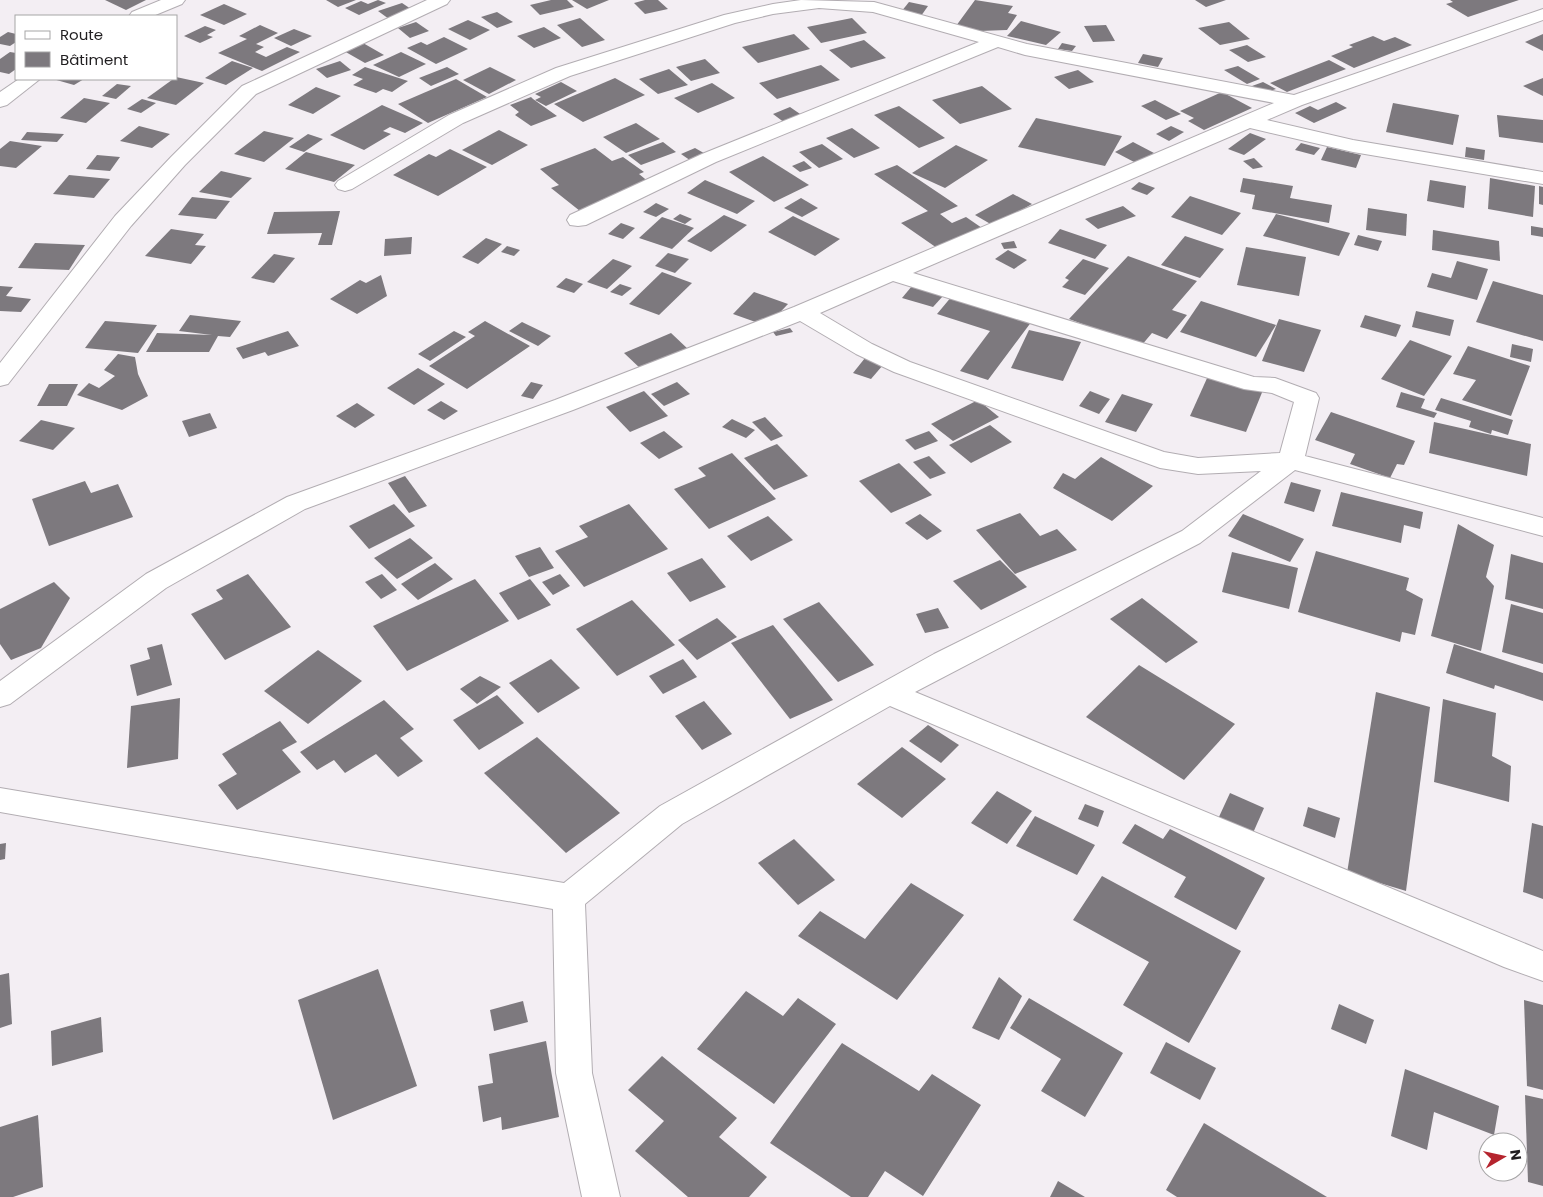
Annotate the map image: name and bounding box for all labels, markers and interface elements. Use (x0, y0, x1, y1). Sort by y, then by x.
legend (15, 15, 178, 80)
text: Route (60, 24, 103, 45)
text: Bâtiment (60, 49, 128, 70)
north arrow (1478, 1132, 1528, 1182)
text: N (1505, 1148, 1527, 1162)

